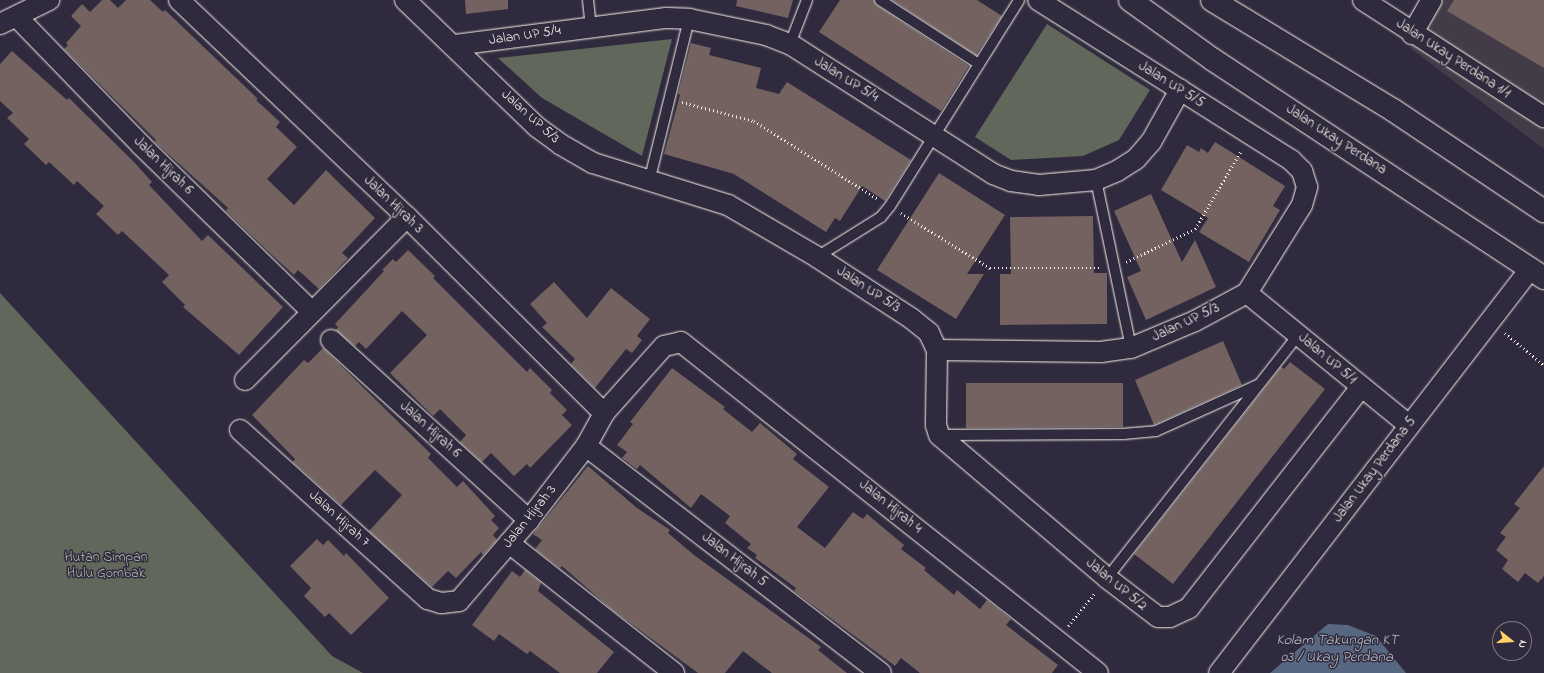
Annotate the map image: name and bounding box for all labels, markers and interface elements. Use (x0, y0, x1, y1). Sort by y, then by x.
street label: Jalan Ukay Perdana 1/1 (1393, 16, 1513, 102)
street label: Jalan UP 5/4 (488, 23, 562, 49)
street label: Jalan UP 5/4 (811, 54, 881, 106)
street label: Jalan UP 5/5 (1135, 58, 1207, 112)
street label: Jalan UP 5/3 (497, 87, 563, 147)
street label: Jalan Ukay Perdana (1283, 101, 1389, 179)
street label: Jalan Hijrah 6 (130, 133, 196, 199)
street label: Jalan Hijrah 3 (360, 173, 426, 237)
street label: Jalan UP 5/3 (833, 263, 903, 317)
street label: Jalan UP 5/3 (1150, 300, 1222, 346)
street label: Jalan UP 5/1 (1294, 330, 1360, 388)
street label: Jalan Hijrah 6 (396, 398, 464, 462)
street label: Jalan Ukay Perdana 5 (1330, 414, 1420, 526)
street label: Jalan Hijrah 4 (855, 477, 925, 537)
street label: Jalan Hijrah 3 (500, 482, 560, 552)
street label: Jalan Hijrah 7 (305, 487, 373, 551)
street label: Jalan Hijrah 5 (698, 529, 770, 591)
park label: Hutan Simpan Hulu Gombak (64, 550, 148, 582)
street label: Jalan UP 5/2 (1082, 555, 1150, 615)
north arrow (1492, 621, 1532, 661)
water label: Kolam Takungan KT 03 / Ukay Perdana (1276, 631, 1398, 666)
text: N (1514, 638, 1531, 650)

